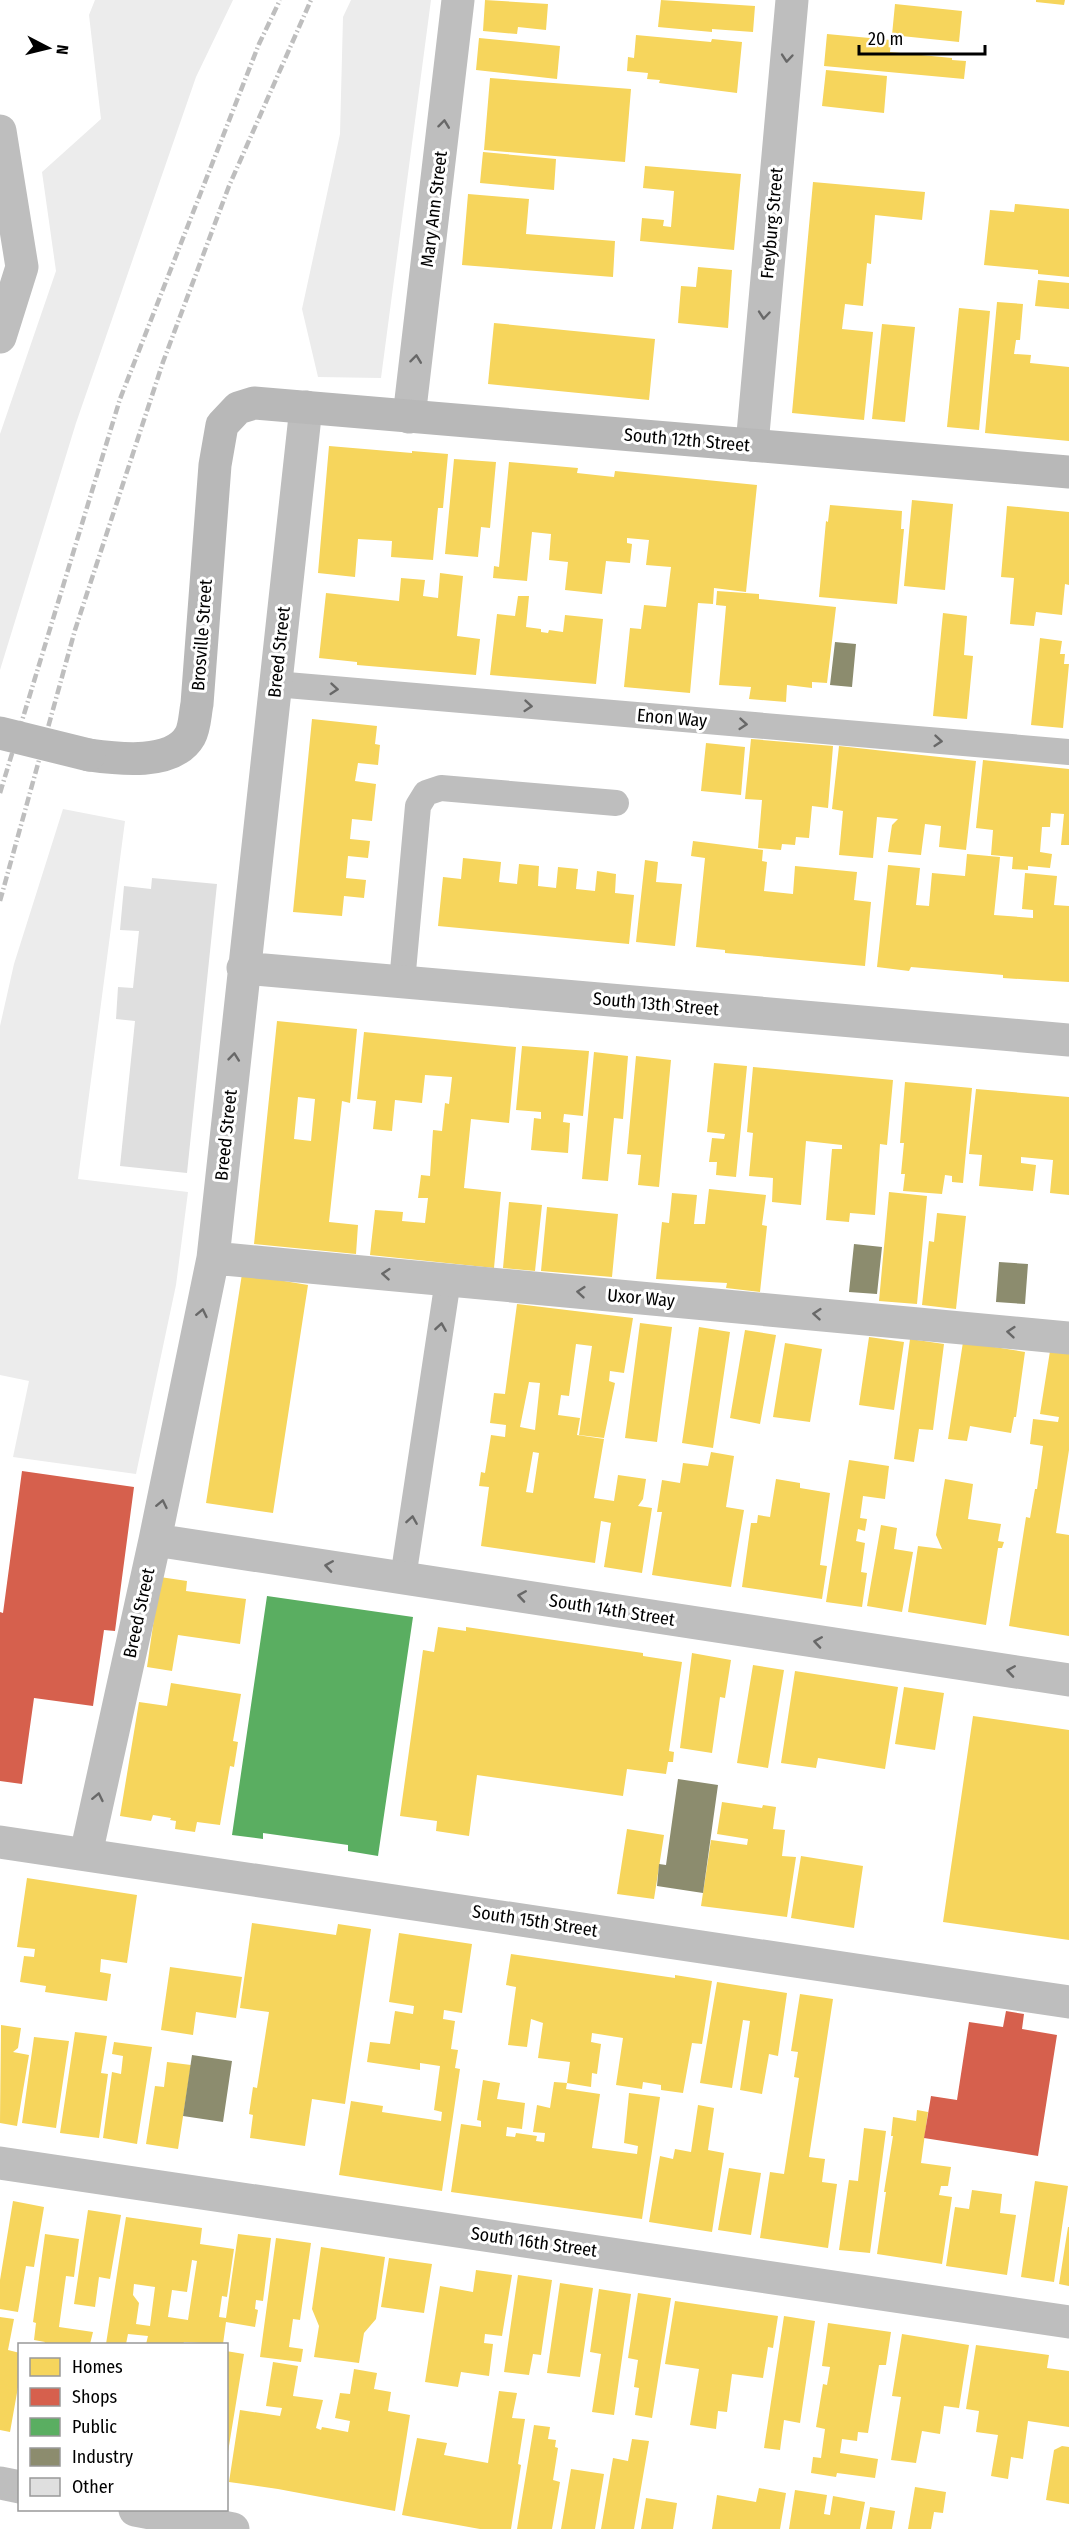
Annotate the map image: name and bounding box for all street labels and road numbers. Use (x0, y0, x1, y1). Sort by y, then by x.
street label: Mary Ann Street (416, 149, 452, 268)
street label: Freyburg Street (756, 166, 788, 280)
street label: South 12th Street (623, 424, 751, 456)
street label: Brosville Street (187, 578, 217, 692)
street label: Breed Street (263, 605, 295, 699)
street label: Enon Way (636, 704, 708, 732)
street label: South 13th Street (592, 988, 720, 1020)
street label: Breed Street (210, 1088, 242, 1182)
street label: Uxor Way (606, 1284, 676, 1312)
street label: Breed Street (119, 1566, 159, 1660)
street label: South 14th Street (548, 1589, 677, 1631)
street label: South 15th Street (471, 1900, 599, 1942)
street label: South 16th Street (469, 2222, 599, 2262)

